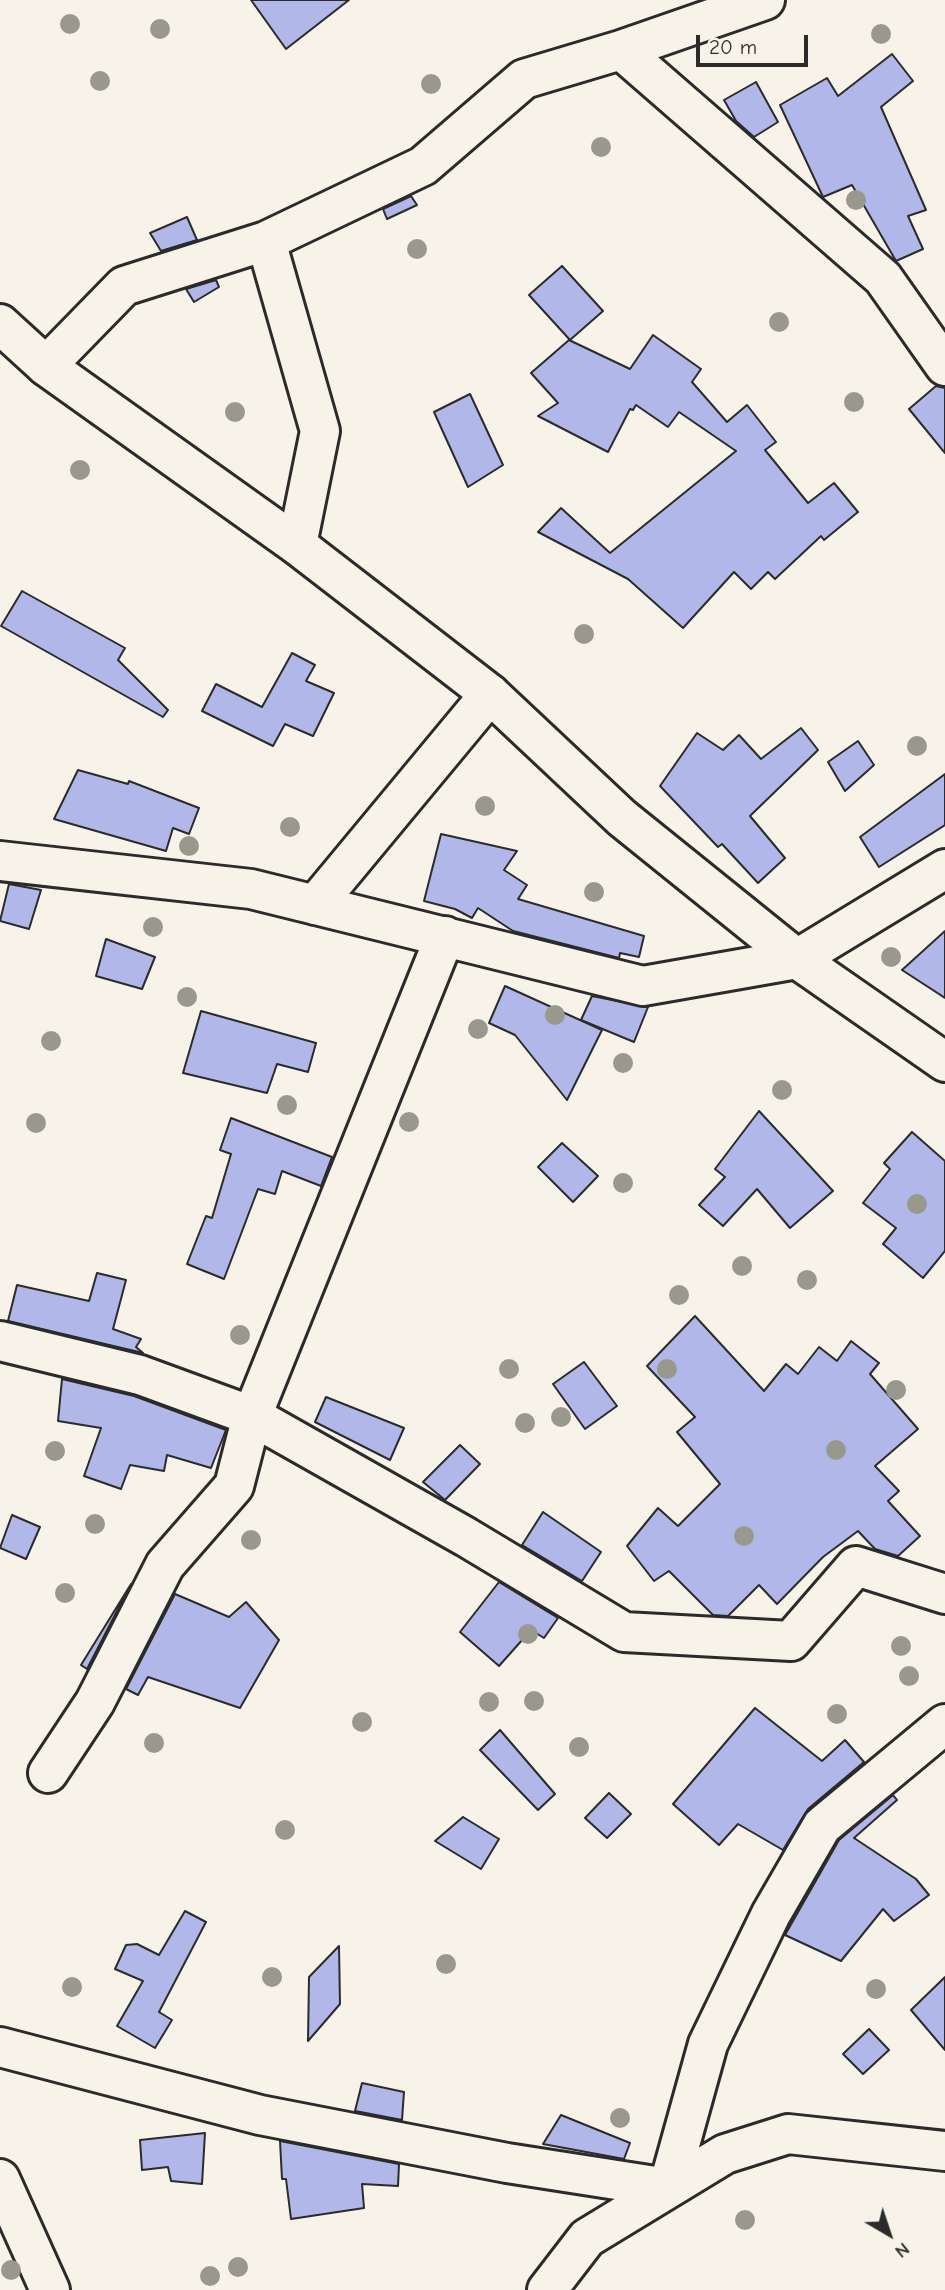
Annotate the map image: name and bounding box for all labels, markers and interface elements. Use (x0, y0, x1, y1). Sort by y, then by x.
scale bar (700, 21, 812, 65)
text: 20 m (709, 35, 757, 59)
north arrow (854, 2199, 924, 2269)
text: N (890, 2238, 914, 2263)

